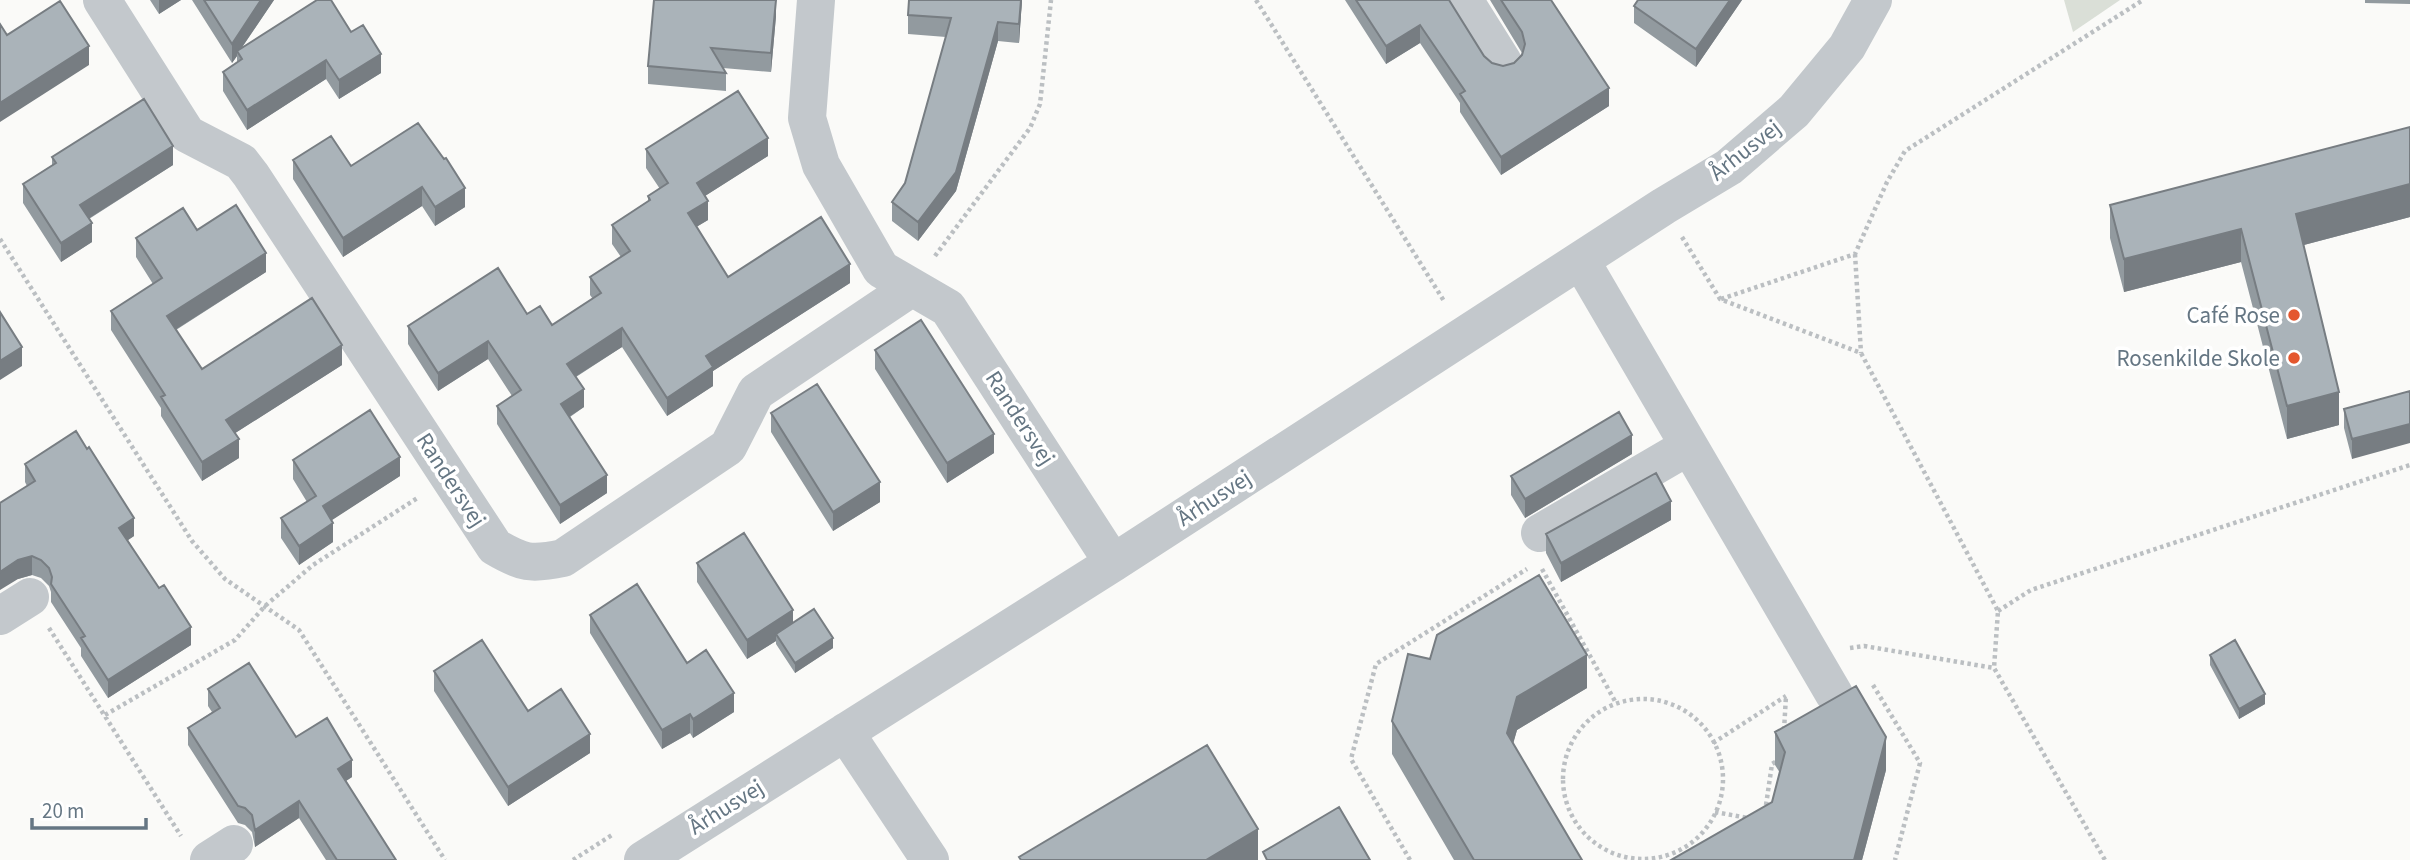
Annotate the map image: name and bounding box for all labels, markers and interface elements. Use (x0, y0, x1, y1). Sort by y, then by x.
street label: Århusvej (1702, 111, 1788, 189)
place label: Café Rose (2186, 299, 2280, 332)
marker: Café Rose (2286, 307, 2302, 323)
place label: Rosenkilde Skole (2116, 342, 2280, 375)
marker: Rosenkilde Skole (2286, 350, 2302, 366)
street label: Randersvej (977, 364, 1063, 472)
street label: Randersvej (408, 426, 494, 534)
street label: Århusvej (1170, 462, 1258, 534)
street label: Århusvej (682, 771, 770, 843)
scale bar (32, 786, 145, 830)
text: 20 m (42, 796, 84, 826)

